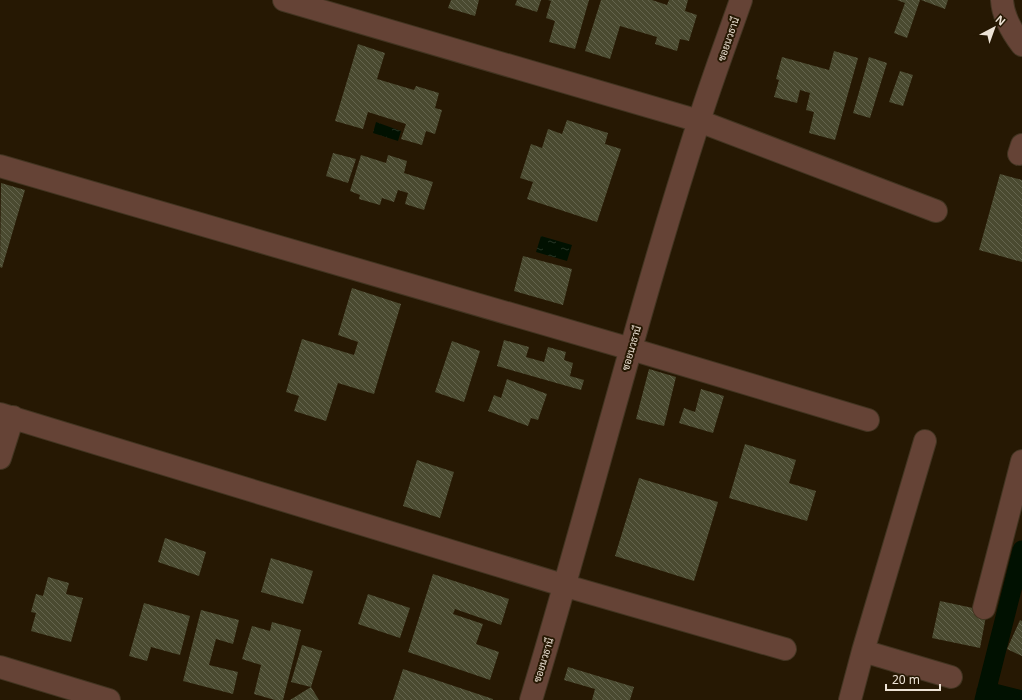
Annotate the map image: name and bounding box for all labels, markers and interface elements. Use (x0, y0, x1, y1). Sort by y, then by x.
north arrow (974, 8, 1014, 48)
text: N (993, 11, 1009, 29)
street label: ซอยนวธานี (714, 15, 742, 63)
street label: ซอยนวธานี (618, 324, 644, 372)
street label: ซอยนวธานี (530, 636, 556, 684)
scale bar (886, 666, 940, 692)
text: 20 m (892, 671, 920, 688)

